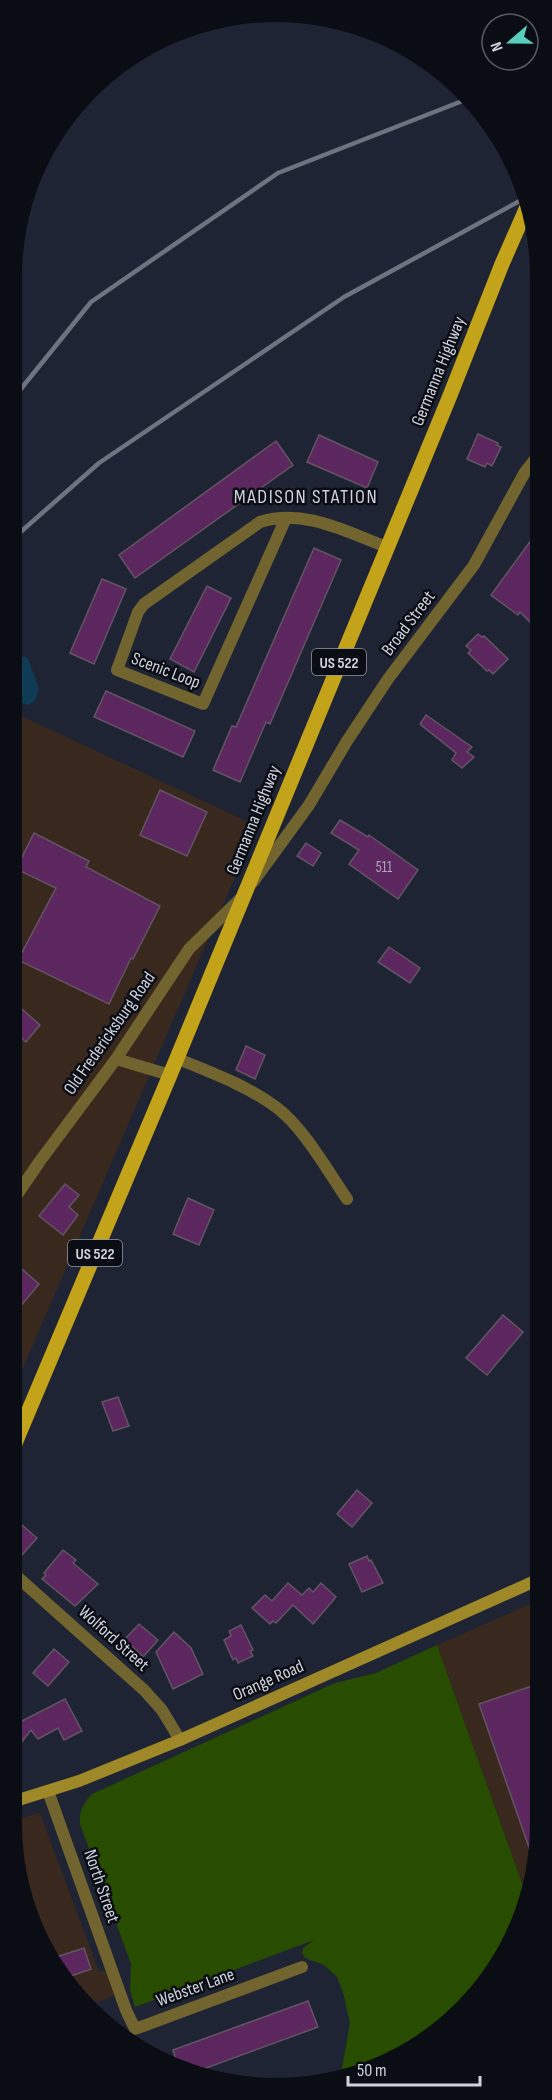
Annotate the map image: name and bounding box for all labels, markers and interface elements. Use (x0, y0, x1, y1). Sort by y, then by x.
north arrow (480, 12, 540, 72)
text: N (487, 39, 508, 54)
street label: Germanna Highway (407, 313, 470, 429)
district label: MADISON STATION (234, 485, 378, 509)
street label: Broad Street (377, 586, 440, 660)
street label: Scenic Loop (128, 648, 203, 693)
road number: US 522 (312, 649, 366, 675)
street label: Germanna Highway (222, 762, 285, 878)
house number: 511 (376, 858, 393, 877)
street label: Old Fredericksburg Road (59, 968, 160, 1099)
road number: US 522 (68, 1240, 122, 1266)
street label: Wolford Street (74, 1601, 154, 1676)
street label: Orange Road (229, 1655, 307, 1705)
street label: North Street (79, 1847, 124, 1926)
street label: Webster Lane (153, 1964, 237, 2011)
scale bar (348, 2049, 480, 2087)
text: 50 m (357, 2060, 387, 2081)

